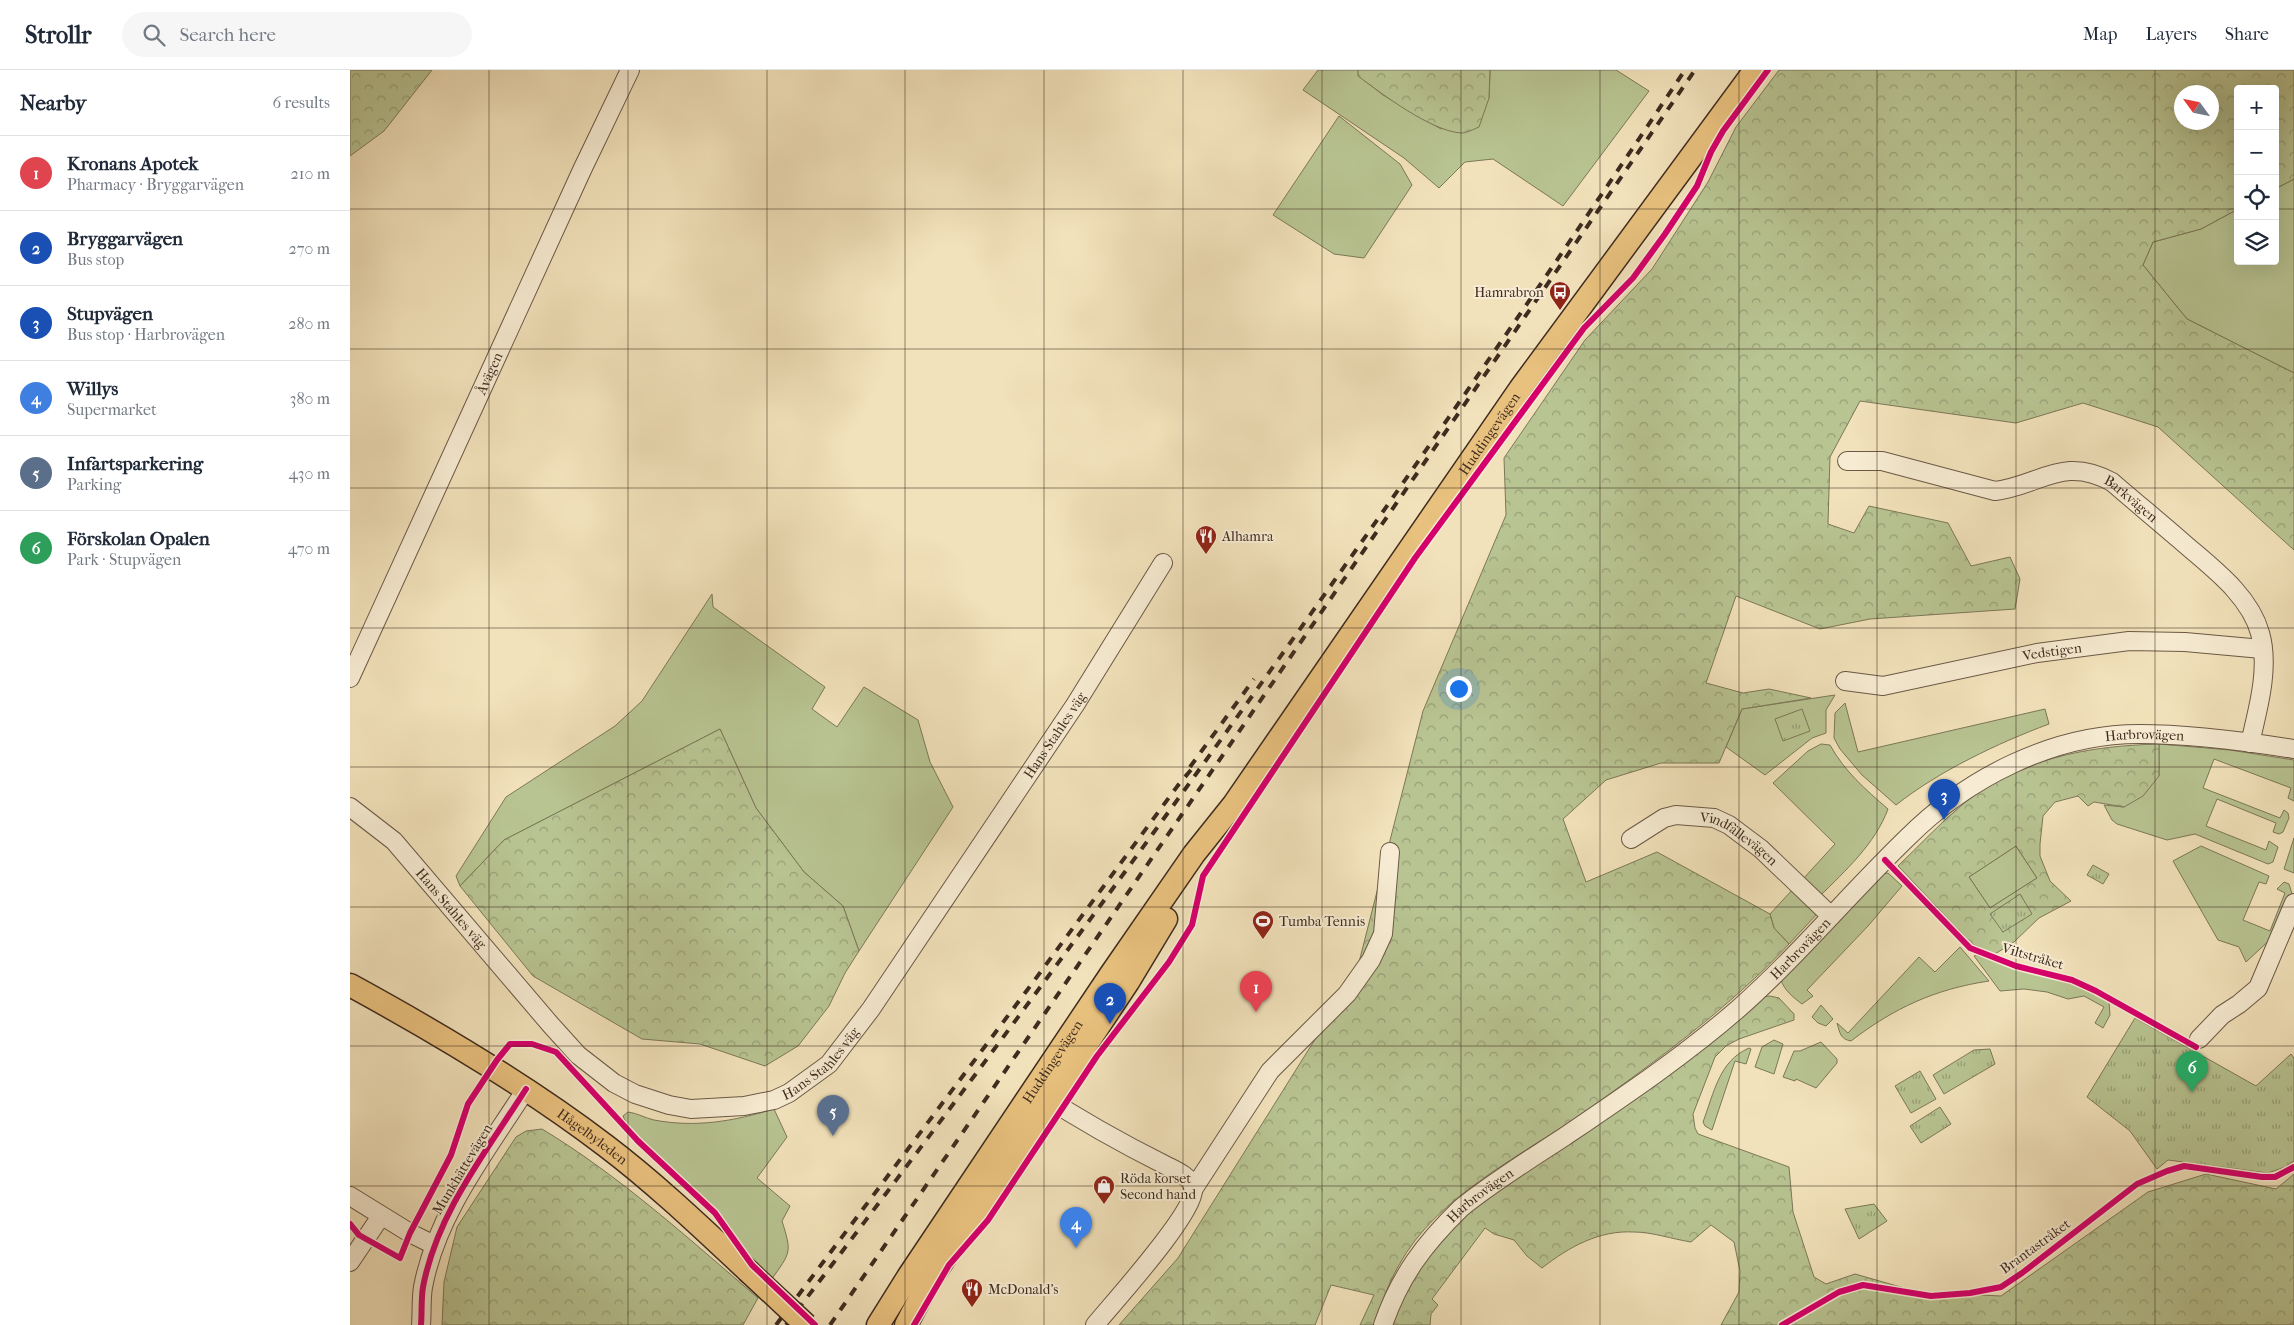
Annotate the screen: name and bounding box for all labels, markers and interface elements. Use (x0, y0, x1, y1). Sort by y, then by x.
search box (122, 12, 472, 57)
text: Strollr (25, 21, 92, 49)
icon: search (140, 21, 168, 49)
text: Search here (180, 24, 276, 46)
text: Map (2083, 24, 2117, 45)
text: Layers (2145, 24, 2197, 45)
text: Share (2225, 24, 2269, 45)
north arrow (2174, 85, 2219, 130)
map controls (2234, 85, 2279, 265)
button: + (2234, 85, 2279, 130)
text: Nearby (20, 91, 86, 115)
text: 6 results (272, 93, 330, 112)
button: − (2234, 130, 2279, 175)
text: Kronans Apotek (67, 153, 198, 175)
text: 1 (33, 164, 39, 183)
text: 210 m (291, 164, 330, 183)
text: Pharmacy · Bryggarvägen (67, 175, 244, 194)
button: locate (2234, 175, 2279, 220)
button: layers (2234, 220, 2279, 265)
text: Bryggarvägen (67, 228, 183, 250)
text: 2 (32, 239, 40, 258)
text: 270 m (289, 239, 330, 258)
text: Bus stop (67, 250, 124, 269)
bus stop icon: Hamrabron (1548, 280, 1572, 311)
place label: Hamrabron (1474, 284, 1544, 301)
text: Stupvägen (67, 303, 153, 325)
text: 3 (33, 314, 39, 333)
text: 280 m (288, 314, 330, 333)
text: Bus stop · Harbrovägen (67, 325, 225, 344)
street label: Åvägen (471, 350, 507, 398)
text: Willys (67, 378, 118, 400)
text: 4 (31, 389, 41, 408)
text: 380 m (290, 389, 330, 408)
street label: Huddingevägen (1455, 389, 1524, 479)
text: Supermarket (67, 400, 157, 419)
text: Infartsparkering (67, 453, 203, 475)
text: 5 (33, 464, 39, 483)
text: 430 m (288, 464, 330, 483)
street label: Barkvägen (2102, 472, 2161, 526)
text: Parking (67, 475, 121, 494)
restaurant icon: Alhamra (1194, 524, 1218, 555)
text: Förskolan Opalen (67, 528, 210, 550)
place label: Alhamra (1221, 528, 1274, 545)
text: 6 (32, 539, 40, 558)
text: 470 m (288, 539, 330, 558)
text: Park · Stupvägen (67, 550, 181, 569)
street label: Vedstigen (2020, 639, 2083, 665)
your location (1446, 676, 1472, 702)
street label: Hans Stahles väg (1020, 689, 1090, 782)
street label: Harbrovägen (2104, 726, 2185, 745)
pin: 3 (1928, 779, 1960, 820)
street label: Vindfällevägen (1699, 809, 1781, 869)
street label: Hans Stahles väg (412, 865, 490, 953)
sports icon: Tumba Tennis (1251, 909, 1275, 940)
place label: Tumba Tennis (1279, 913, 1365, 930)
street label: Harbrovägen (1767, 914, 1834, 983)
street label: Viltstråket (1999, 939, 2066, 973)
pin: 1 (1240, 971, 1272, 1012)
pin: 2 (1094, 983, 1126, 1024)
street label: Huddingevägen (1019, 1017, 1087, 1107)
street label: Hans Stahles väg (780, 1024, 863, 1104)
pin: 6 (2176, 1051, 2208, 1092)
pin: 5 (817, 1095, 849, 1136)
street label: Hågelbyleden (554, 1105, 631, 1168)
street label: Munkhättevägen (429, 1121, 496, 1218)
street label: Harbrovägen (1443, 1165, 1517, 1226)
place label: Röda korset Second hand (1120, 1170, 1196, 1203)
shop icon: Röda korset Second hand (1092, 1174, 1116, 1205)
pin: 4 (1060, 1207, 1092, 1248)
street label: Brantastråket (1997, 1215, 2074, 1278)
restaurant icon: McDonald's (960, 1277, 984, 1308)
place label: McDonald's (988, 1281, 1059, 1298)

